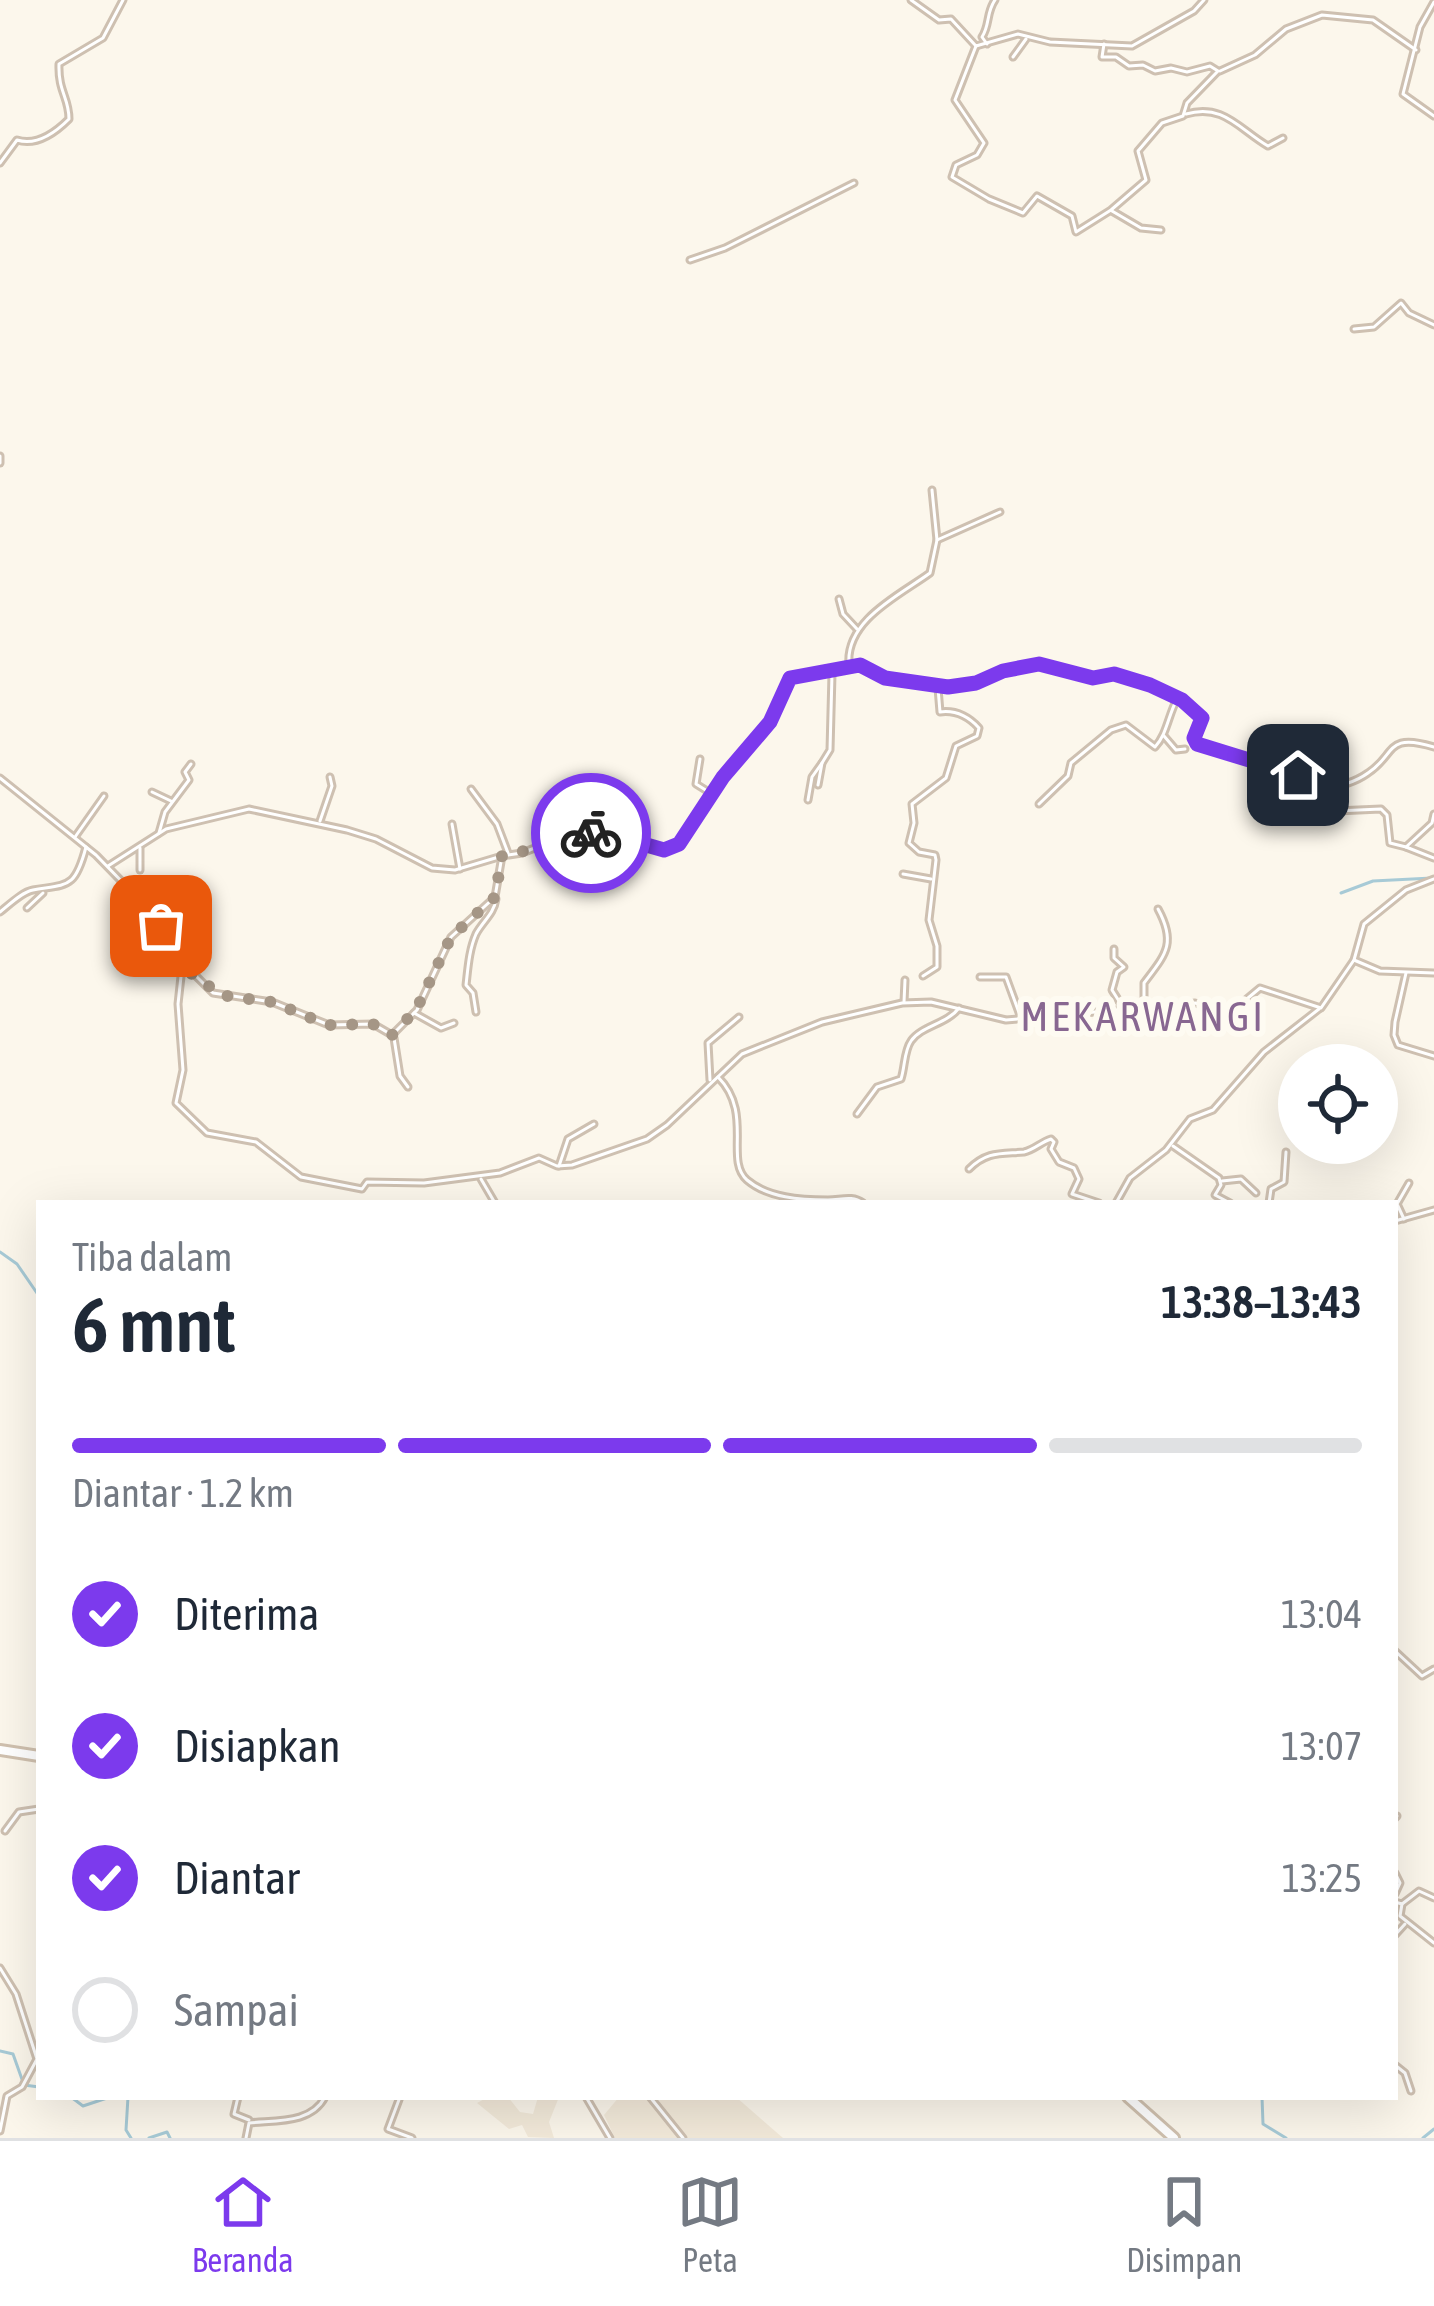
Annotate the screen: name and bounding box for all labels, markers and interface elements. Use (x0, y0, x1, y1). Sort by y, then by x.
pin (1247, 724, 1349, 826)
icon: home (1265, 742, 1331, 808)
courier (531, 773, 651, 893)
icon: bike (558, 800, 624, 866)
pin (110, 875, 212, 977)
icon: bag (128, 893, 194, 959)
district label: MEKARWANGI (1020, 992, 1266, 1040)
map controls (1278, 1044, 1398, 1164)
button: locate (1278, 1044, 1398, 1164)
text: Tiba dalam (72, 1235, 232, 1279)
text: 13:38–13:43 (1161, 1276, 1362, 1328)
text: 6 mnt (72, 1279, 236, 1369)
text: Diantar · 1.2 km (72, 1471, 294, 1515)
icon: check (72, 1581, 138, 1647)
text: Diterima (174, 1588, 319, 1640)
text: 13:04 (1281, 1592, 1362, 1636)
icon: check (72, 1713, 138, 1779)
text: Disiapkan (174, 1720, 341, 1772)
text: 13:07 (1281, 1724, 1362, 1768)
icon: check (72, 1845, 138, 1911)
text: Diantar (174, 1852, 299, 1904)
text: 13:25 (1282, 1856, 1362, 1900)
text: Sampai (174, 1984, 299, 2036)
tab: Beranda (192, 2169, 294, 2279)
tab: Peta (677, 2169, 743, 2279)
tab: Disimpan (1126, 2169, 1242, 2279)

